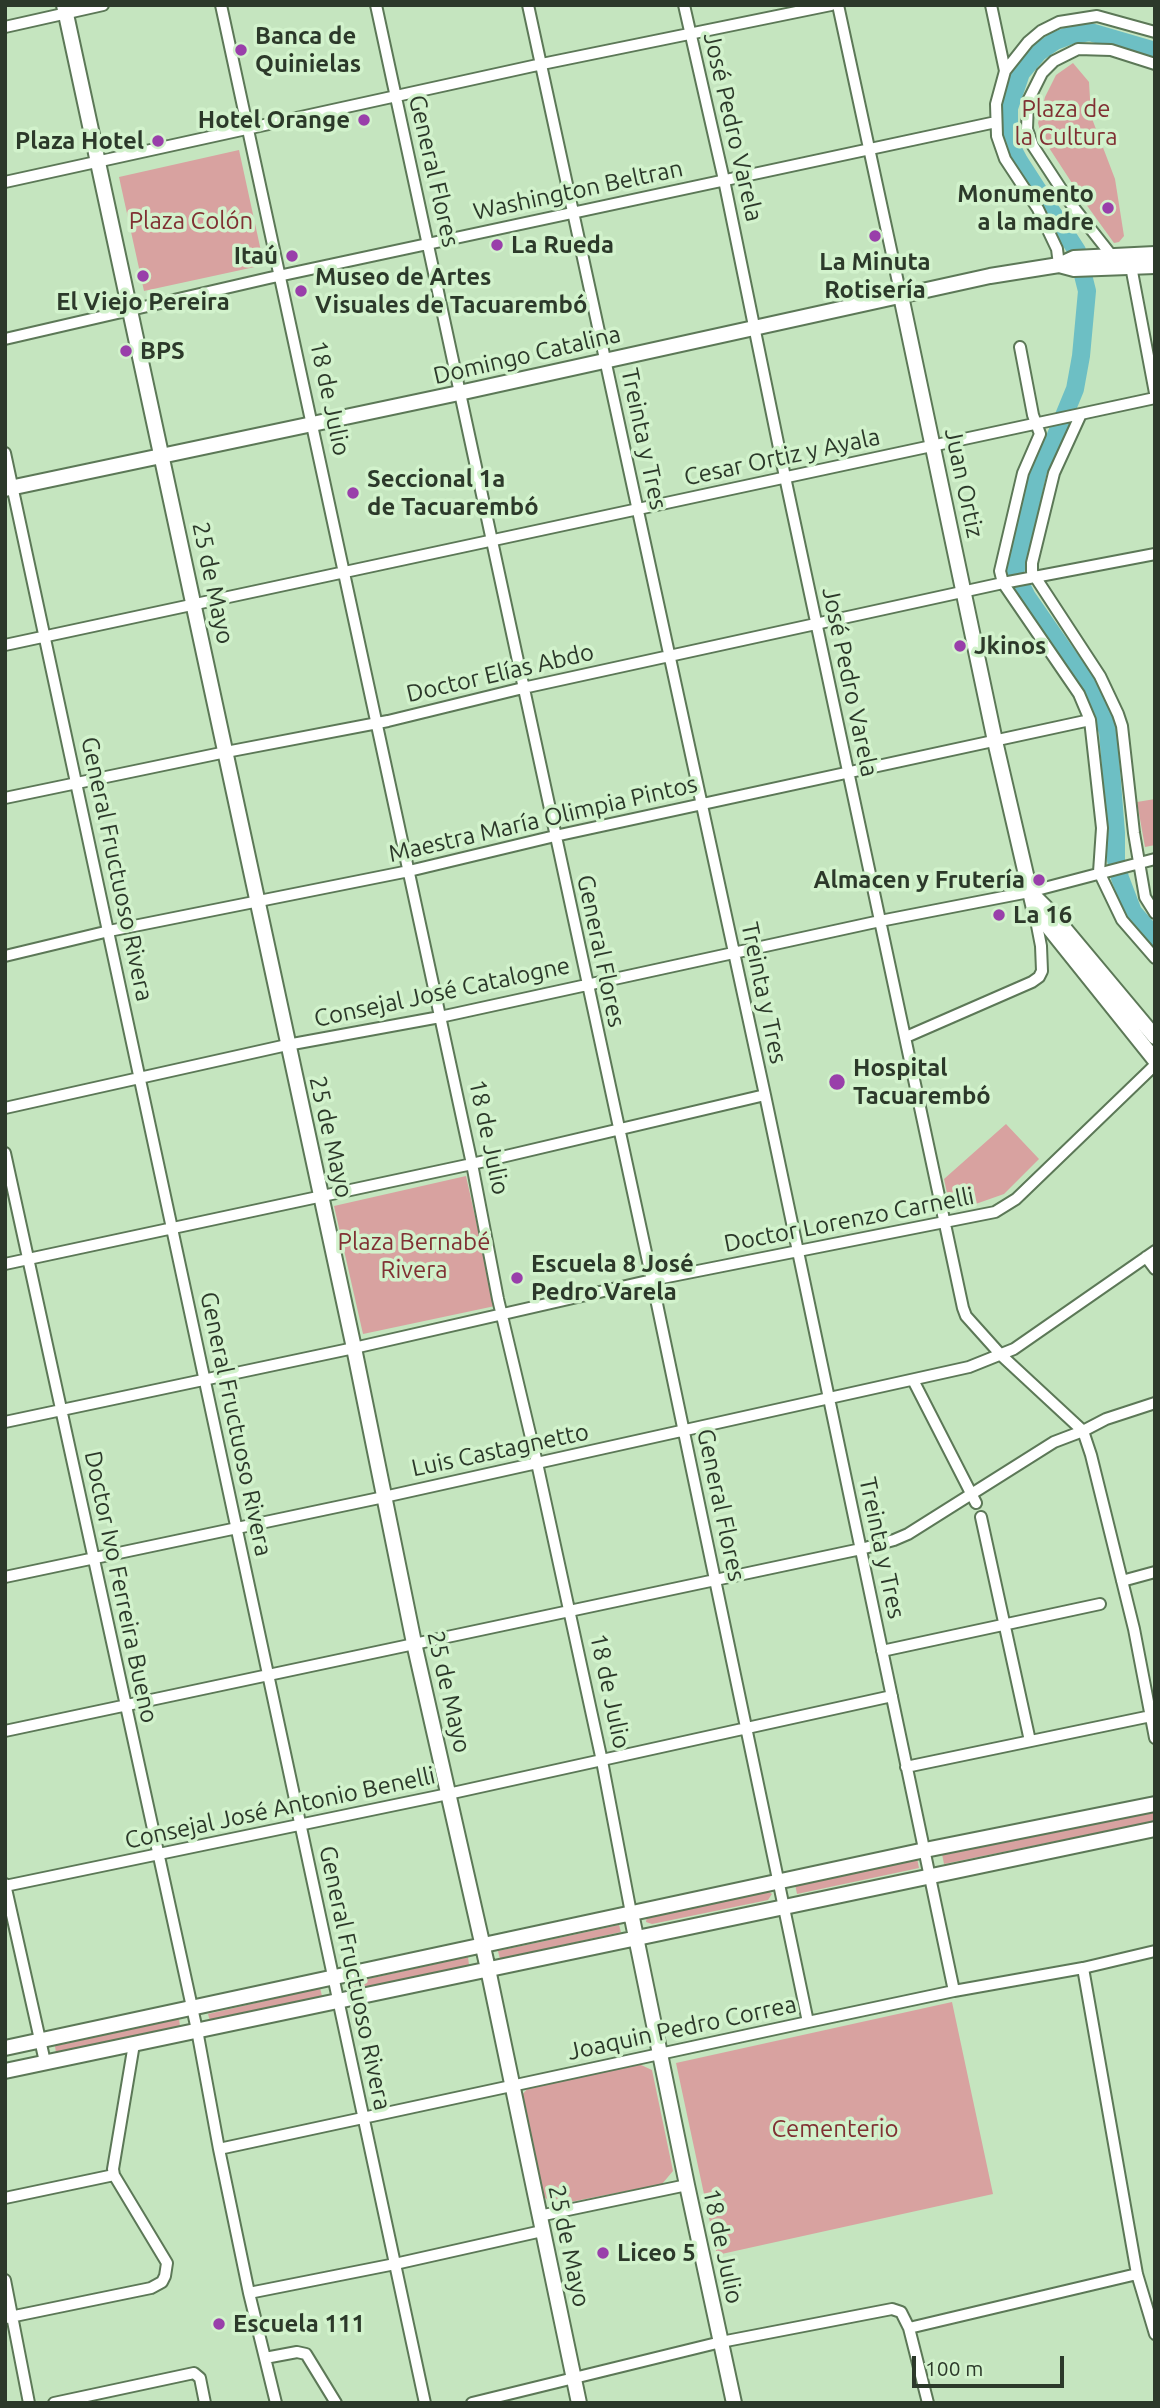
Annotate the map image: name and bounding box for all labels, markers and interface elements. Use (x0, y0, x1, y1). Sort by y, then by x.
place label: Banca de Quinielas (255, 22, 361, 78)
street label: José Pedro Varela (697, 30, 769, 224)
marker: Banca de Quinielas (233, 42, 249, 58)
street label: General Flores (403, 92, 465, 250)
park label: Plaza de la Cultura (1014, 95, 1118, 151)
place label: Hotel Orange (198, 106, 350, 134)
marker: Hotel Orange (356, 112, 372, 128)
place label: Plaza Hotel (15, 127, 144, 155)
marker: Plaza Hotel (150, 133, 166, 149)
street label: Washington Beltran (471, 154, 685, 226)
place label: Monumento a la madre (957, 180, 1094, 236)
marker: Monumento a la madre (1100, 200, 1116, 216)
park label: Plaza Colón (129, 207, 253, 235)
marker: La Minuta Rotisería (867, 228, 883, 244)
place label: La Rueda (511, 231, 614, 259)
marker: La Rueda (489, 237, 505, 253)
place label: Itaú (234, 242, 278, 270)
marker: Itaú (284, 248, 300, 264)
place label: La Minuta Rotisería (819, 248, 931, 304)
place label: Museo de Artes Visuales de Tacuarembó (315, 263, 587, 319)
marker: El Viejo Pereira (135, 268, 151, 284)
marker: Museo de Artes Visuales de Tacuarembó (293, 283, 309, 299)
place label: El Viejo Pereira (56, 288, 230, 316)
street label: Domingo Catalina (430, 319, 624, 391)
place label: BPS (140, 337, 185, 365)
street label: 18 de Julio (304, 338, 356, 458)
marker: BPS (118, 343, 134, 359)
street label: Treinta y Tres (615, 366, 673, 512)
street label: Cesar Ortiz y Ayala (681, 422, 883, 492)
street label: Juan Ortiz (938, 426, 990, 540)
place label: Seccional 1a de Tacuarembó (367, 465, 539, 521)
marker: Seccional 1a de Tacuarembó (345, 485, 361, 501)
street label: 25 de Mayo (186, 519, 240, 647)
street label: José Pedro Varela (816, 585, 884, 779)
place label: Jkinos (974, 632, 1046, 660)
street label: Doctor Elías Abdo (403, 637, 597, 709)
marker: Jkinos (952, 638, 968, 654)
street label: General Fructuoso Rivera (75, 734, 159, 1004)
street label: Maestra María Olimpia Pintos (386, 769, 700, 869)
place label: Almacen y Frutería (814, 866, 1025, 894)
street label: General Flores (571, 872, 631, 1030)
marker: Almacen y Frutería (1031, 872, 1047, 888)
place label: La 16 (1013, 901, 1072, 929)
marker: La 16 (991, 907, 1007, 923)
street label: Treinta y Tres (735, 920, 793, 1066)
street label: Consejal José Catalogne (311, 951, 573, 1033)
place label: Hospital Tacuarembó (853, 1054, 991, 1110)
marker: Hospital Tacuarembó (827, 1072, 847, 1092)
street label: 25 de Mayo (303, 1073, 359, 1201)
street label: 18 de Julio (463, 1077, 515, 1197)
street label: Doctor Lorenzo Carnelli (721, 1182, 977, 1258)
park label: Plaza Bernabé Rivera (338, 1228, 490, 1284)
place label: Escuela 8 José Pedro Varela (531, 1250, 694, 1306)
marker: Escuela 8 José Pedro Varela (509, 1270, 525, 1286)
street label: General Fructuoso Rivera (194, 1289, 278, 1559)
street label: Luis Castagnetto (409, 1417, 591, 1483)
street label: General Flores (691, 1426, 751, 1584)
street label: Doctor Ivo Ferreira Bueno (78, 1448, 164, 1726)
street label: Treinta y Tres (853, 1475, 911, 1621)
street label: 25 de Mayo (421, 1628, 477, 1756)
street label: 18 de Julio (584, 1631, 636, 1751)
street label: Consejal José Antonio Benelli (122, 1761, 438, 1855)
street label: General Fructuoso Rivera (313, 1843, 397, 2113)
street label: Joaquin Pedro Correa (565, 1990, 799, 2066)
park label: Cementerio (771, 2115, 899, 2143)
street label: 25 de Mayo (542, 2182, 596, 2310)
street label: 18 de Julio (697, 2186, 749, 2306)
place label: Liceo 5 (617, 2239, 696, 2267)
marker: Liceo 5 (595, 2245, 611, 2261)
place label: Escuela 111 (233, 2310, 365, 2338)
marker: Escuela 111 (211, 2316, 227, 2332)
scale bar (915, 2342, 1067, 2386)
text: 100 m (925, 2356, 983, 2380)

